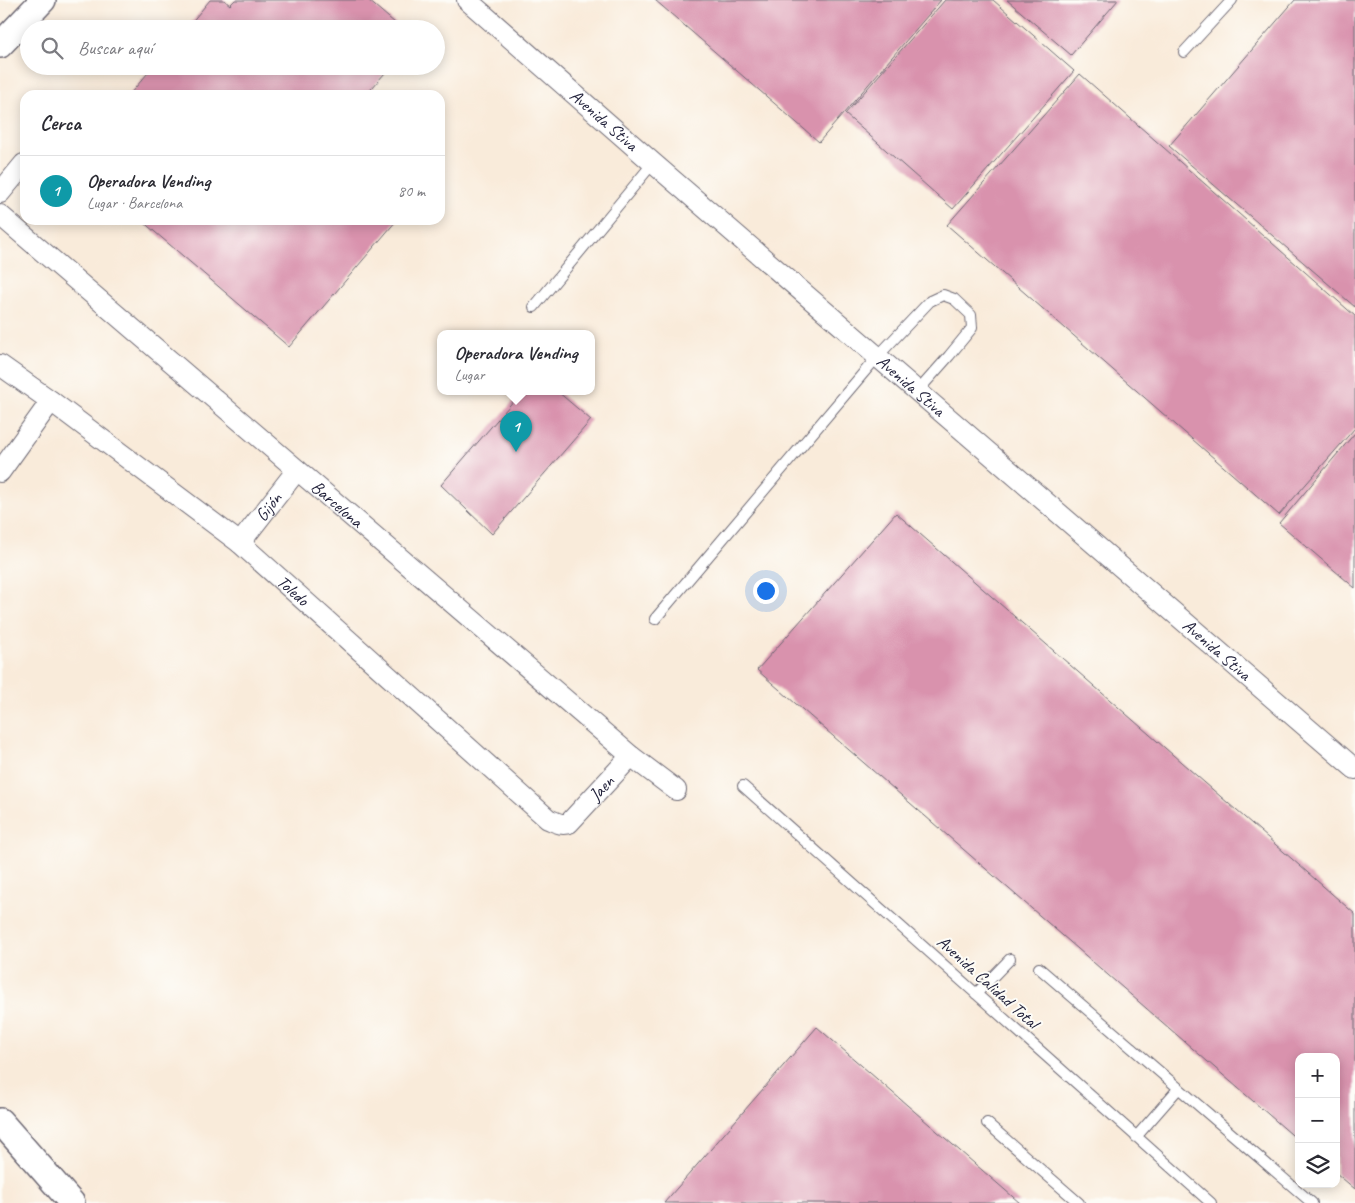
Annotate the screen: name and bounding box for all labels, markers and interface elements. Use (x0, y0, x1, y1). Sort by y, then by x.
search box (20, 20, 445, 75)
icon: search (38, 34, 66, 62)
text: Buscar aquí (78, 36, 152, 60)
street label: Avenida Stiva (565, 84, 644, 157)
text: Cerca (40, 110, 81, 136)
text: Operadora Vending (87, 169, 210, 193)
text: 1 (52, 181, 60, 201)
text: 80 m (398, 181, 425, 201)
text: Lugar · Barcelona (87, 193, 182, 213)
popup (437, 330, 595, 395)
text: Operadora Vending (454, 341, 578, 365)
street label: Avenida Stiva (872, 350, 951, 422)
text: Lugar (454, 365, 484, 385)
pin: 1 (500, 411, 532, 452)
street label: Barcelona (307, 476, 368, 533)
street label: Gijón (250, 487, 287, 526)
street label: Toledo (273, 571, 315, 612)
your location (753, 578, 779, 604)
street label: Avenida Stiva (1178, 614, 1257, 686)
street label: Jaen (583, 770, 619, 806)
street label: Avenida Calidad Total (933, 931, 1045, 1035)
map controls (1295, 1053, 1340, 1188)
button: + (1295, 1053, 1340, 1098)
button: − (1295, 1098, 1340, 1143)
button: layers (1295, 1143, 1340, 1188)

